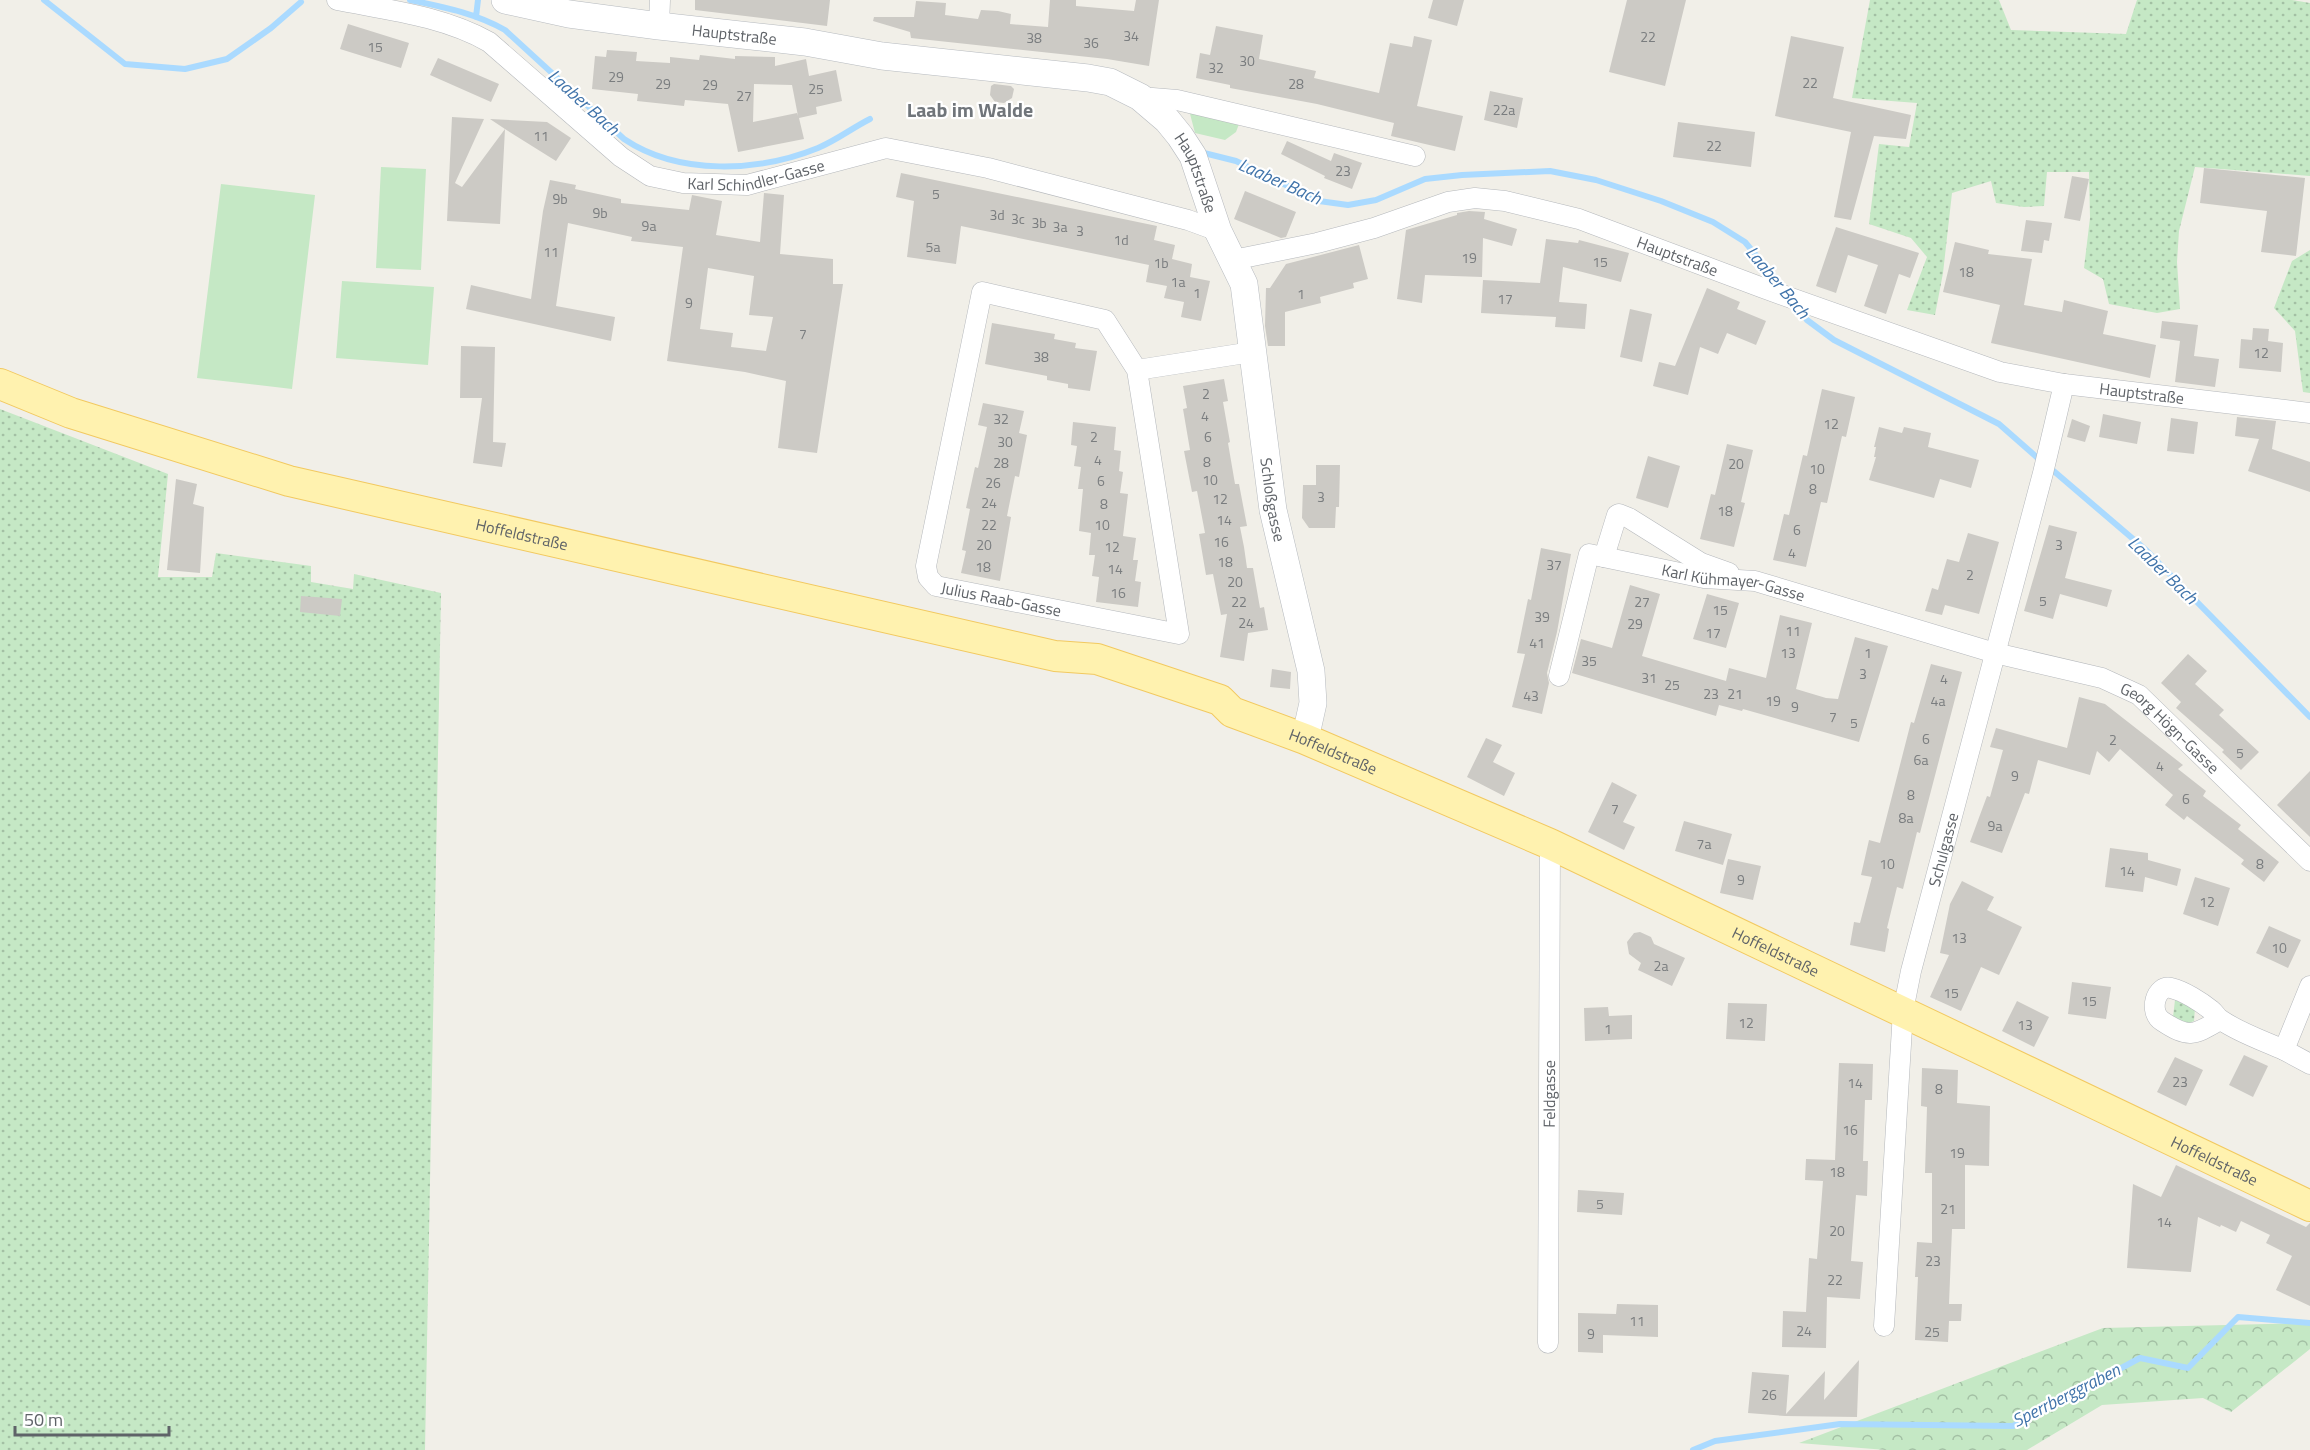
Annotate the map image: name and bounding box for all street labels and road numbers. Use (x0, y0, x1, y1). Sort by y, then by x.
street label: Hauptstraße (691, 18, 778, 51)
street label: Hauptstraße (1169, 128, 1223, 216)
street label: Karl Schindler-Gasse (687, 153, 827, 197)
street label: Hauptstraße (1633, 230, 1722, 282)
street label: Hauptstraße (2098, 376, 2185, 410)
street label: Schloßgasse (1254, 456, 1292, 544)
street label: Hoffeldstraße (474, 512, 570, 556)
street label: Karl Kühmayer-Gasse (1660, 557, 1808, 607)
street label: Julius Raab-Gasse (939, 575, 1064, 623)
street label: Georg Högn-Gasse (2117, 676, 2225, 779)
street label: Hoffeldstraße (1286, 722, 1381, 781)
street label: Schulgasse (1922, 810, 1964, 889)
street label: Hoffeldstraße (1728, 921, 1823, 983)
street label: Feldgasse (1537, 1060, 1561, 1128)
street label: Hoffeldstraße (2167, 1130, 2262, 1192)

